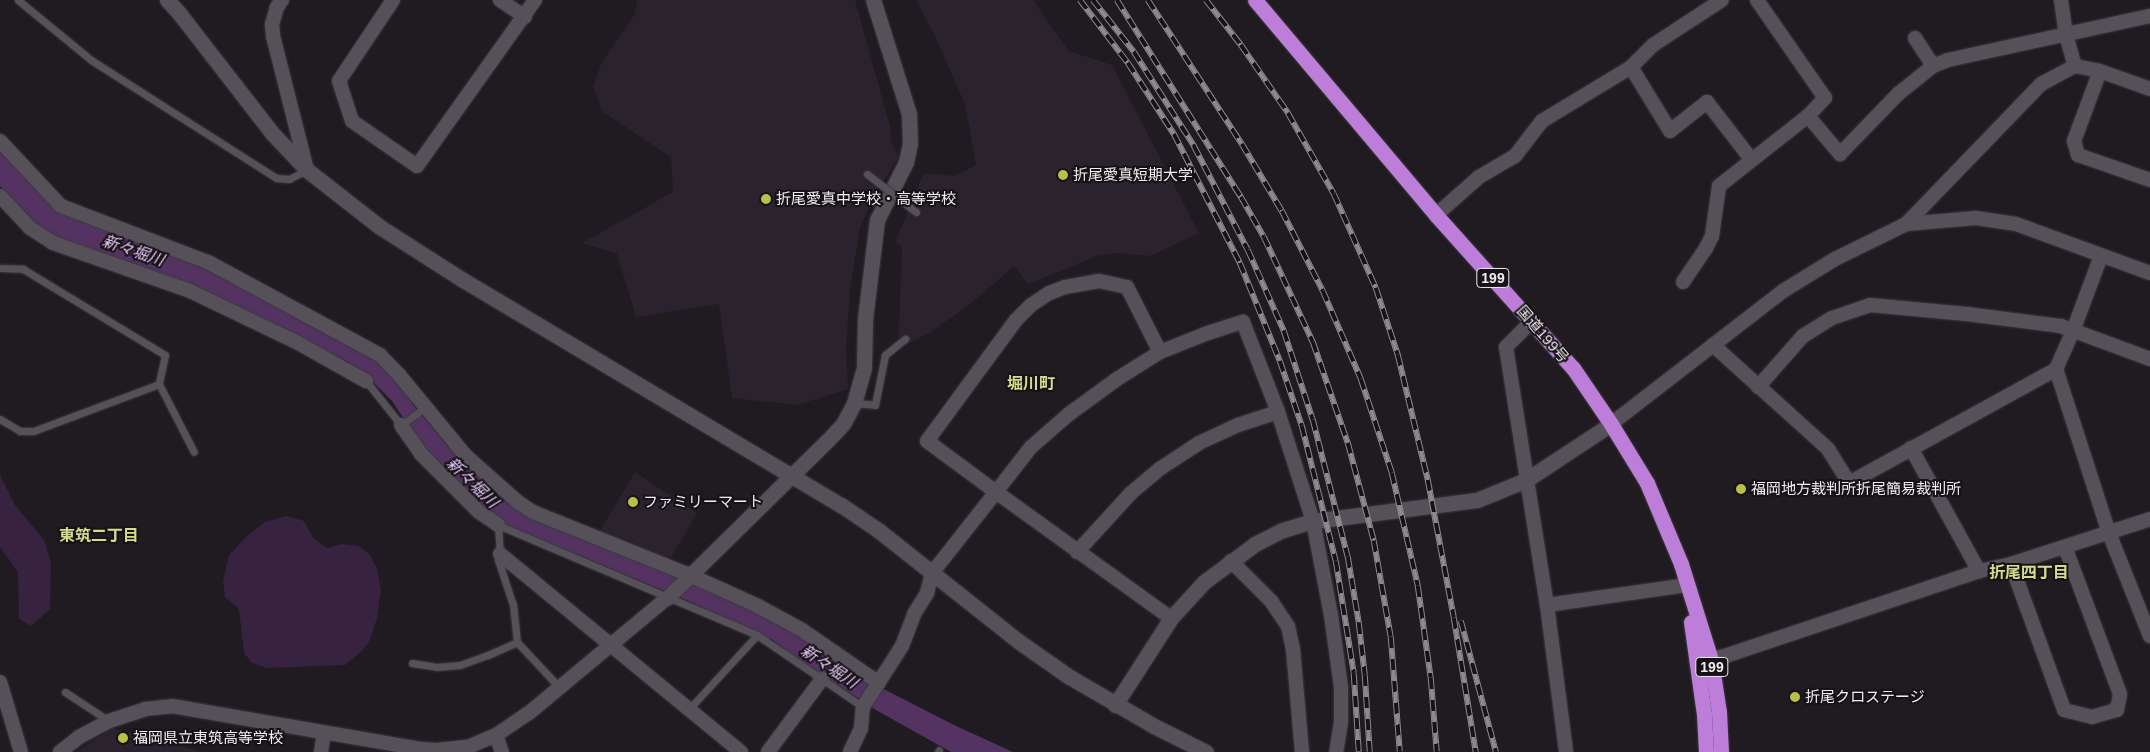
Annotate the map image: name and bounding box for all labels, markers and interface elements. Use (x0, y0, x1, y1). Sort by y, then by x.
place label: 折尾愛真短期大学 (1073, 166, 1193, 184)
marker: 折尾愛真短期大学 (1057, 169, 1069, 181)
place label: 折尾愛真中学校・高等学校 (776, 190, 956, 208)
marker: 折尾愛真中学校・高等学校 (760, 193, 772, 205)
water label: 新々堀川 (100, 232, 166, 270)
road number: 199 (1476, 266, 1510, 290)
street label: 国道199号 (1513, 302, 1573, 366)
district label: 堀川町 (1007, 374, 1055, 394)
water label: 新々堀川 (442, 454, 502, 512)
place label: 福岡地方裁判所折尾簡易裁判所 (1751, 480, 1961, 498)
marker: 福岡地方裁判所折尾簡易裁判所 (1735, 483, 1747, 495)
place label: ファミリーマート (643, 493, 763, 511)
marker: ファミリーマート (627, 496, 639, 508)
district label: 東筑二丁目 (59, 526, 139, 546)
district label: 折尾四丁目 (1989, 563, 2069, 583)
water label: 新々堀川 (797, 641, 861, 693)
road number: 199 (1694, 656, 1730, 679)
place label: 折尾クロステージ (1805, 688, 1925, 706)
marker: 折尾クロステージ (1789, 691, 1801, 703)
place label: 福岡県立東筑高等学校 (133, 729, 283, 747)
marker: 福岡県立東筑高等学校 (117, 732, 129, 744)

